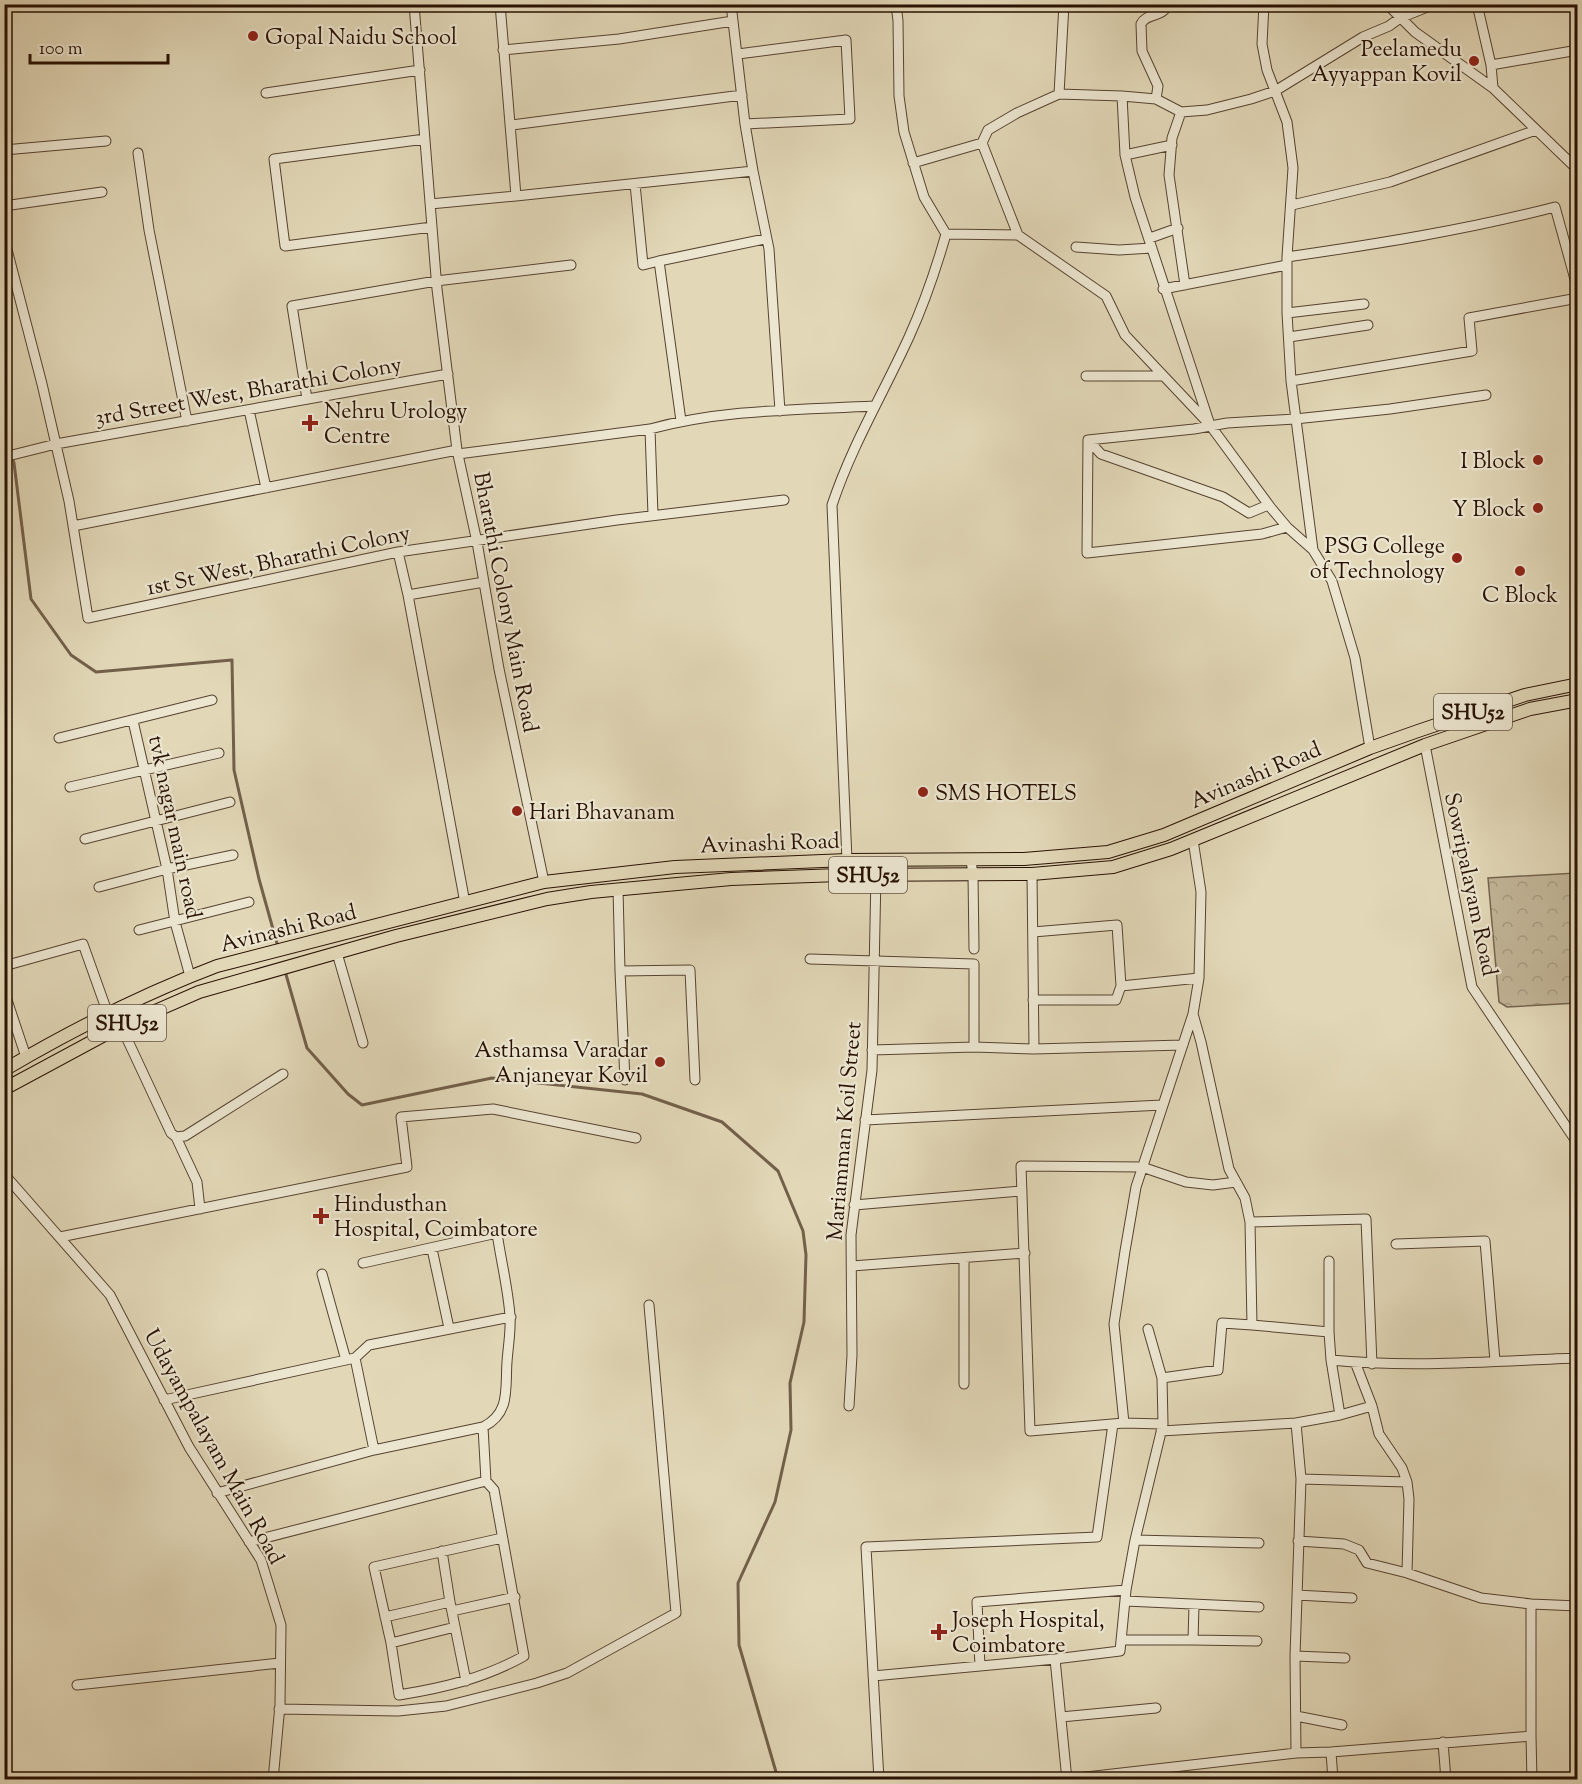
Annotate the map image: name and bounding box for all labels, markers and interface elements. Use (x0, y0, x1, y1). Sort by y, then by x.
place label: Gopal Naidu School (265, 23, 457, 55)
scale bar (30, 27, 168, 65)
marker: Gopal Naidu School (246, 29, 260, 43)
place label: Peelamedu Ayyappan Kovil (1311, 35, 1462, 92)
text: 100 m (39, 37, 83, 63)
marker: Peelamedu Ayyappan Kovil (1467, 54, 1481, 68)
street label: 3rd Street West, Bharathi Colony (93, 350, 404, 436)
place label: Nehru Urology Centre (324, 397, 467, 454)
marker: Nehru Urology Centre (301, 414, 319, 432)
place label: I Block (1461, 447, 1526, 479)
marker: I Block (1531, 453, 1545, 467)
street label: Bharathi Colony Main Road (463, 470, 545, 736)
place label: Y Block (1452, 495, 1526, 527)
marker: Y Block (1531, 501, 1545, 515)
street label: 1st St West, Bharathi Colony (144, 518, 414, 606)
place label: PSG College of Technology (1310, 532, 1445, 589)
marker: PSG College of Technology (1450, 551, 1464, 565)
marker: C Block (1513, 564, 1527, 578)
place label: C Block (1482, 581, 1558, 613)
road number: SHU52 (1434, 694, 1512, 730)
street label: tvk nagar main road (138, 733, 208, 922)
street label: Avinashi Road (1186, 735, 1327, 819)
place label: SMS HOTELS (935, 779, 1077, 811)
marker: SMS HOTELS (916, 785, 930, 799)
street label: Sowripalayam Road (1434, 790, 1504, 979)
place label: Hari Bhavanam (529, 798, 675, 830)
marker: Hari Bhavanam (510, 804, 524, 818)
street label: Avinashi Road (700, 827, 840, 863)
road number: SHU52 (829, 857, 907, 893)
street label: Avinashi Road (217, 898, 360, 962)
road number: SHU52 (88, 1005, 166, 1041)
street label: Mariamman Koil Street (820, 1020, 872, 1242)
place label: Asthamsa Varadar Anjaneyar Kovil (474, 1036, 648, 1093)
marker: Asthamsa Varadar Anjaneyar Kovil (653, 1055, 667, 1069)
place label: Hindusthan Hospital, Coimbatore (334, 1190, 538, 1247)
marker: Hindusthan Hospital, Coimbatore (312, 1207, 330, 1225)
street label: Udayampalayam Main Road (134, 1324, 291, 1571)
place label: Joseph Hospital, Coimbatore (951, 1606, 1105, 1663)
marker: Joseph Hospital, Coimbatore (930, 1623, 948, 1641)

